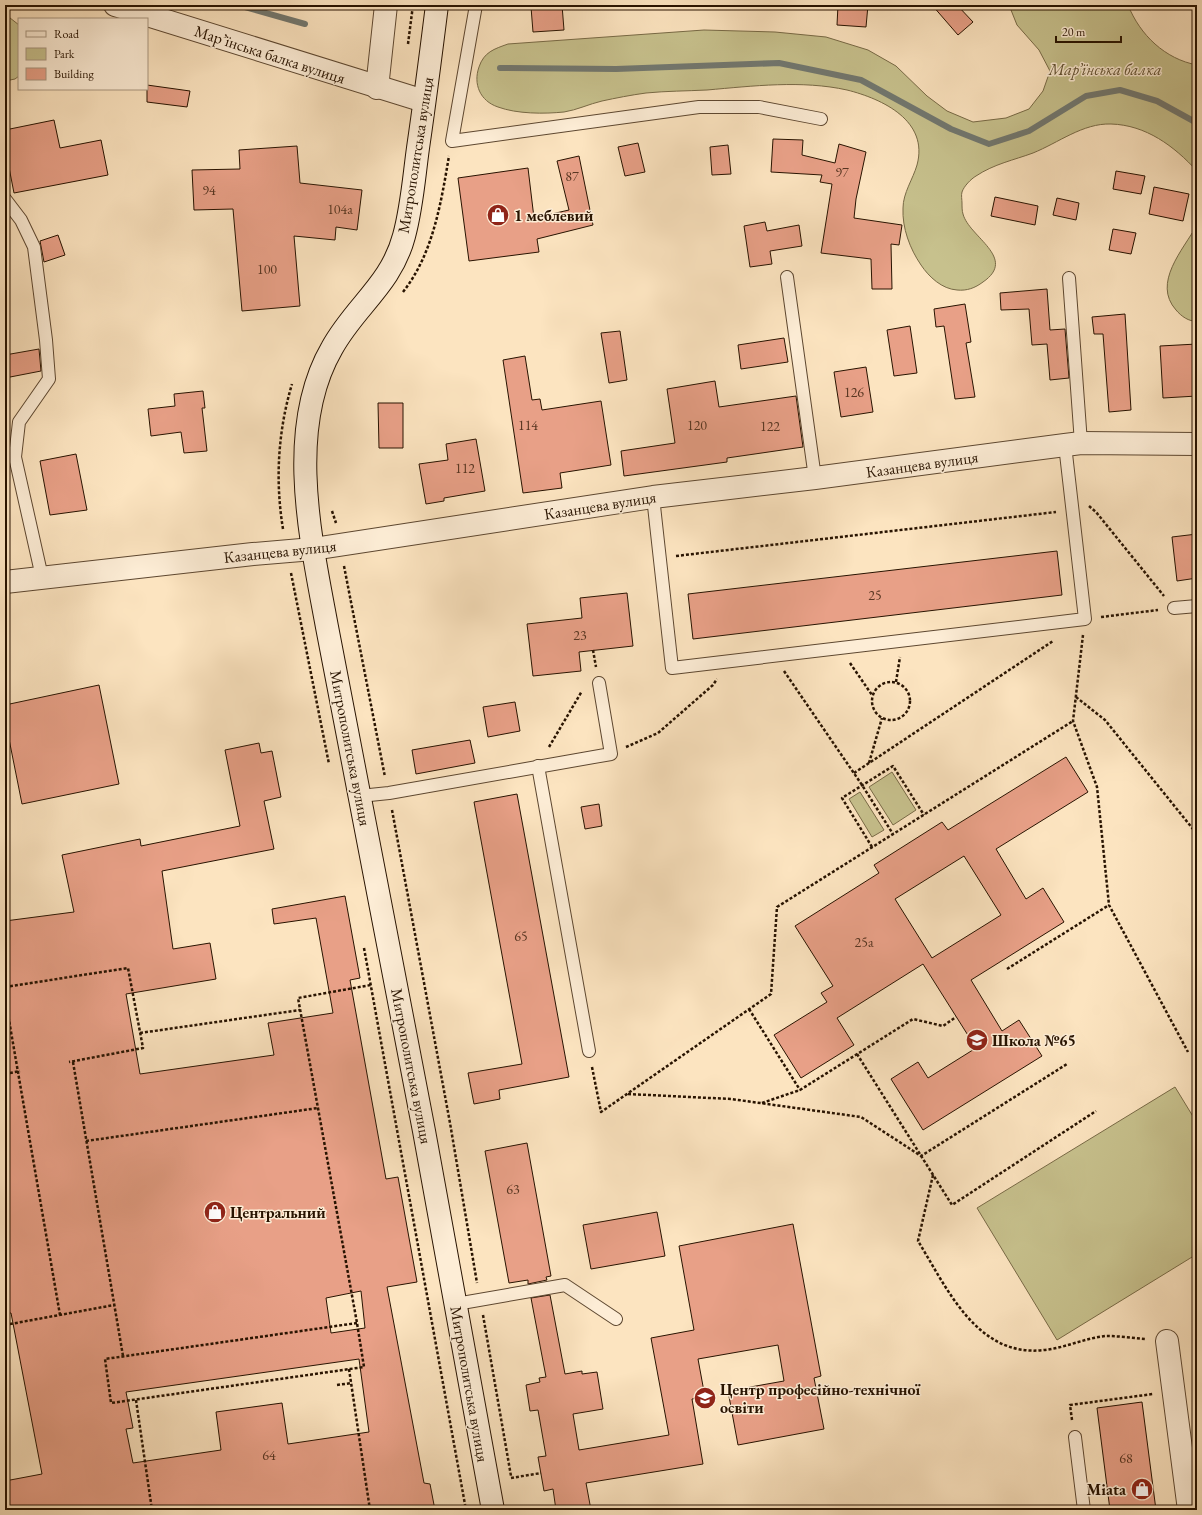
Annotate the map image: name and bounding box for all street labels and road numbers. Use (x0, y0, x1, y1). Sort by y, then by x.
street label: Мар’їнська балка вулиця (192, 20, 348, 89)
street label: Митрополитська вулиця (393, 75, 438, 235)
street label: Казанцева вулиця (865, 446, 980, 483)
street label: Казанцева вулиця (543, 486, 658, 525)
street label: Казанцева вулиця (223, 535, 337, 568)
street label: Митрополитська вулиця (325, 668, 376, 828)
street label: Митрополитська вулиця (386, 986, 437, 1146)
street label: Митрополитська вулиця (445, 1304, 494, 1464)

